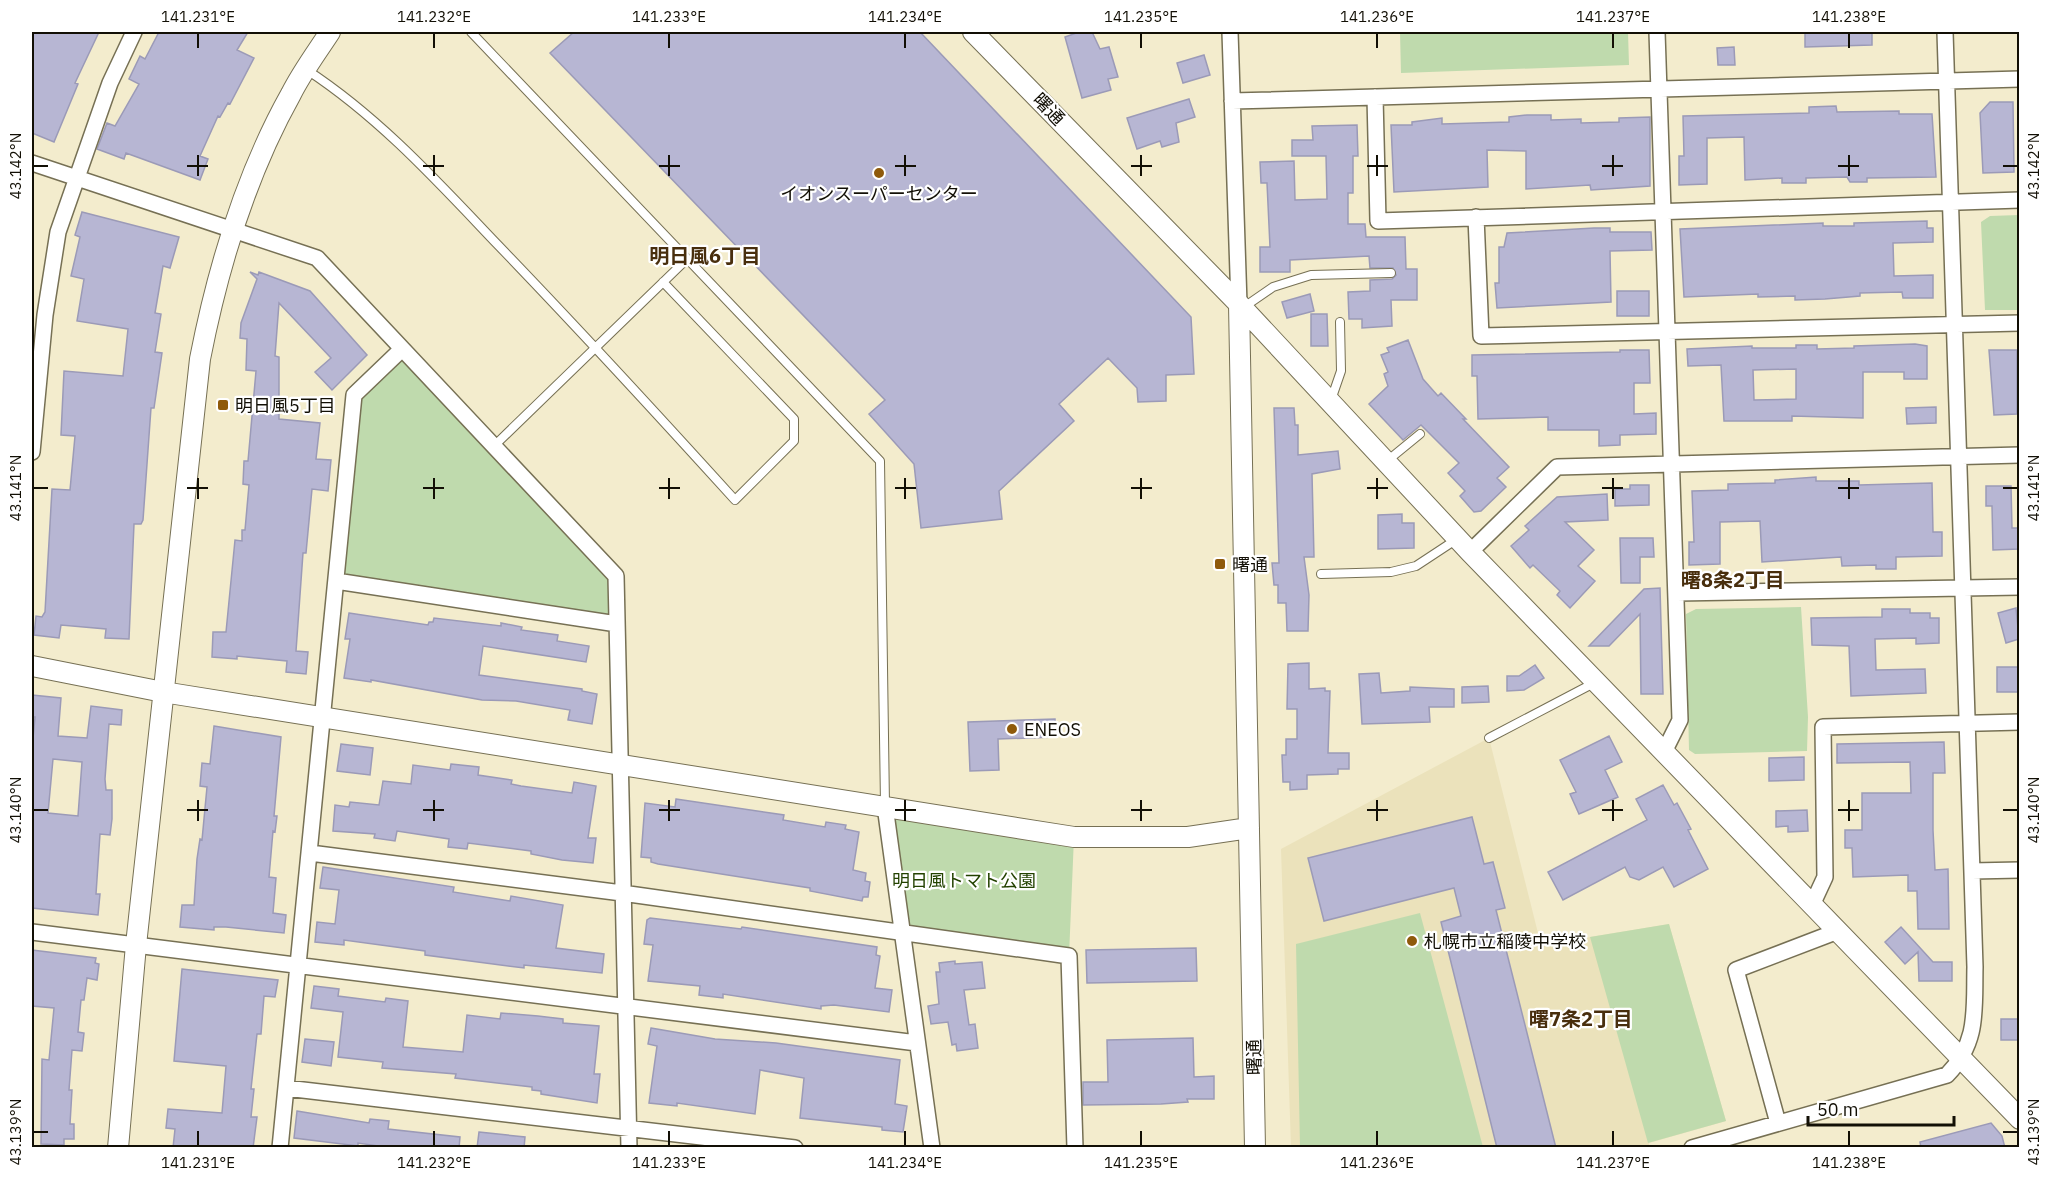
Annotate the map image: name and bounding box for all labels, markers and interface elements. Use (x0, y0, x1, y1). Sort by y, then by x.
text: 141.231°E (161, 7, 235, 26)
text: 141.232°E (397, 7, 471, 26)
text: 141.233°E (632, 7, 706, 26)
text: 141.234°E (868, 7, 942, 26)
text: 141.235°E (1104, 7, 1178, 26)
text: 141.236°E (1340, 7, 1414, 26)
text: 141.237°E (1576, 7, 1650, 26)
text: 141.238°E (1812, 7, 1886, 26)
street label: 曙通 (1028, 88, 1070, 130)
text: 43.142°N (6, 133, 25, 199)
text: 43.142°N (2024, 133, 2043, 199)
marker: イオンスーパーセンター (872, 166, 886, 180)
place label: イオンスーパーセンター (780, 182, 978, 205)
district label: 明日風6丁目 (649, 242, 761, 269)
place label: 明日風5丁目 (235, 394, 336, 417)
marker: 明日風5丁目 (216, 398, 230, 412)
text: 43.141°N (6, 455, 25, 521)
text: 43.141°N (2024, 455, 2043, 521)
place label: 曙通 (1232, 553, 1268, 576)
marker: 曙通 (1213, 557, 1227, 571)
district label: 曙8条2丁目 (1681, 566, 1785, 593)
place label: ENEOS (1024, 718, 1081, 741)
marker: ENEOS (1005, 722, 1019, 736)
text: 43.140°N (6, 777, 25, 843)
text: 43.140°N (2024, 777, 2043, 843)
park label: 明日風トマト公園 (892, 869, 1036, 892)
place label: 札幌市立稲陵中学校 (1424, 930, 1586, 953)
marker: 札幌市立稲陵中学校 (1405, 934, 1419, 948)
district label: 曙7条2丁目 (1529, 1005, 1633, 1032)
street label: 曙通 (1242, 1039, 1266, 1075)
scale bar (1808, 1089, 1954, 1127)
text: 50 m (1817, 1098, 1859, 1121)
text: 43.139°N (6, 1099, 25, 1165)
text: 43.139°N (2024, 1099, 2043, 1165)
text: 141.231°E (161, 1153, 235, 1172)
text: 141.232°E (397, 1153, 471, 1172)
text: 141.233°E (632, 1153, 706, 1172)
text: 141.234°E (868, 1153, 942, 1172)
text: 141.235°E (1104, 1153, 1178, 1172)
text: 141.236°E (1340, 1153, 1414, 1172)
text: 141.237°E (1576, 1153, 1650, 1172)
text: 141.238°E (1812, 1153, 1886, 1172)

